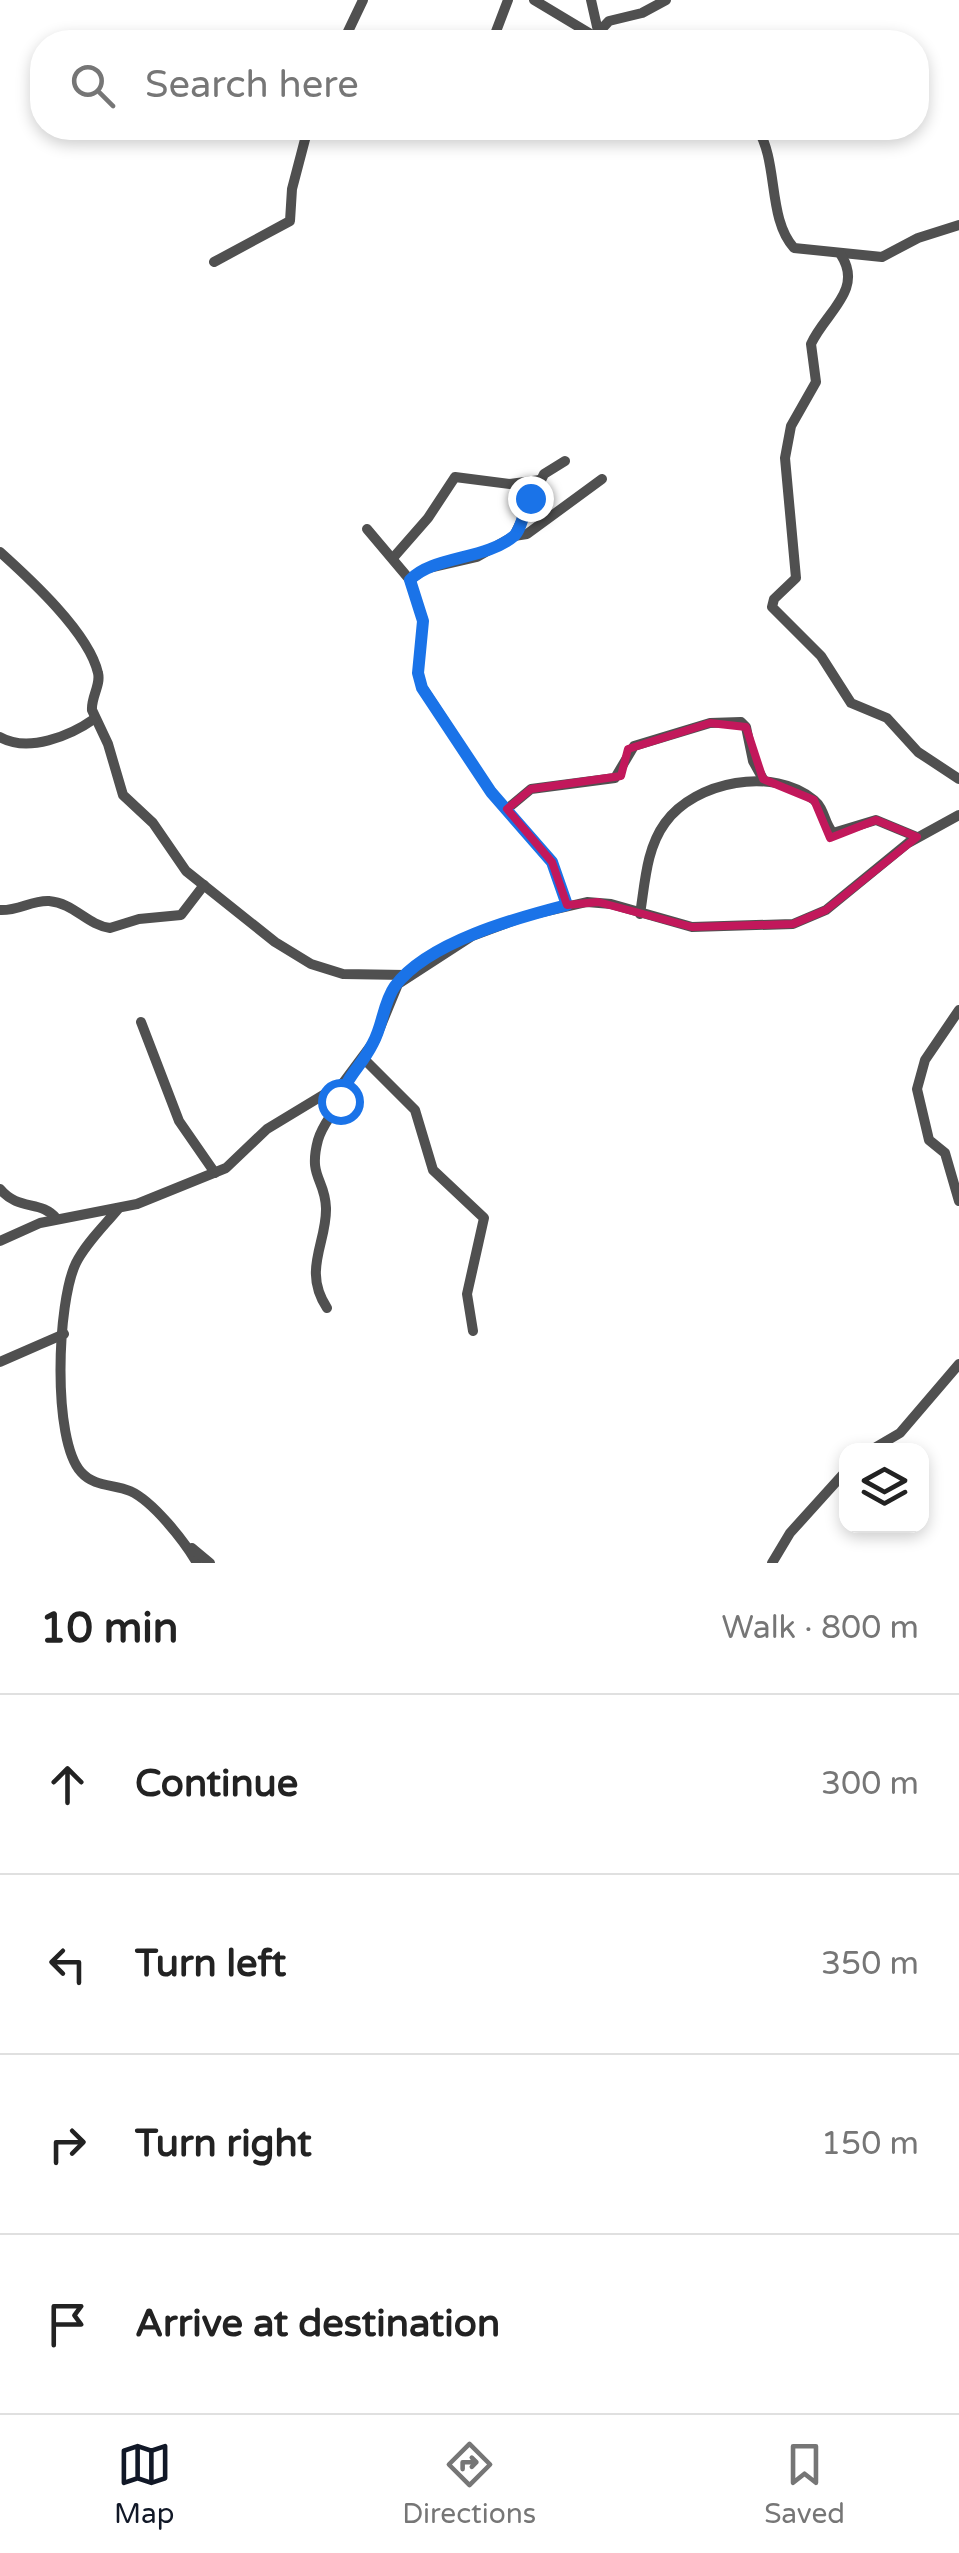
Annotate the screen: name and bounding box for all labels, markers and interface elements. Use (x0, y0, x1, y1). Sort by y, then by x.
search box (30, 30, 929, 140)
icon: search (65, 58, 120, 113)
text: Search here (145, 62, 359, 108)
route end (508, 476, 554, 522)
route start (318, 1079, 364, 1125)
map controls (839, 1443, 929, 1533)
button: layers (839, 1443, 929, 1533)
text: 10 min (40, 1603, 178, 1654)
text: Walk · 800 m (722, 1609, 919, 1647)
icon: ahead (40, 1757, 95, 1812)
text: Continue (135, 1761, 298, 1807)
text: 300 m (821, 1765, 919, 1803)
icon: left (40, 1937, 95, 1992)
text: Turn left (135, 1941, 286, 1987)
text: 350 m (821, 1945, 919, 1983)
icon: right (40, 2117, 95, 2172)
text: Turn right (135, 2121, 312, 2167)
text: 150 m (821, 2125, 919, 2163)
icon: arrive (40, 2297, 95, 2352)
text: Arrive at destination (135, 2301, 500, 2347)
tab: Map (114, 2437, 174, 2531)
tab: Directions (402, 2437, 536, 2531)
tab: Saved (764, 2437, 845, 2531)

